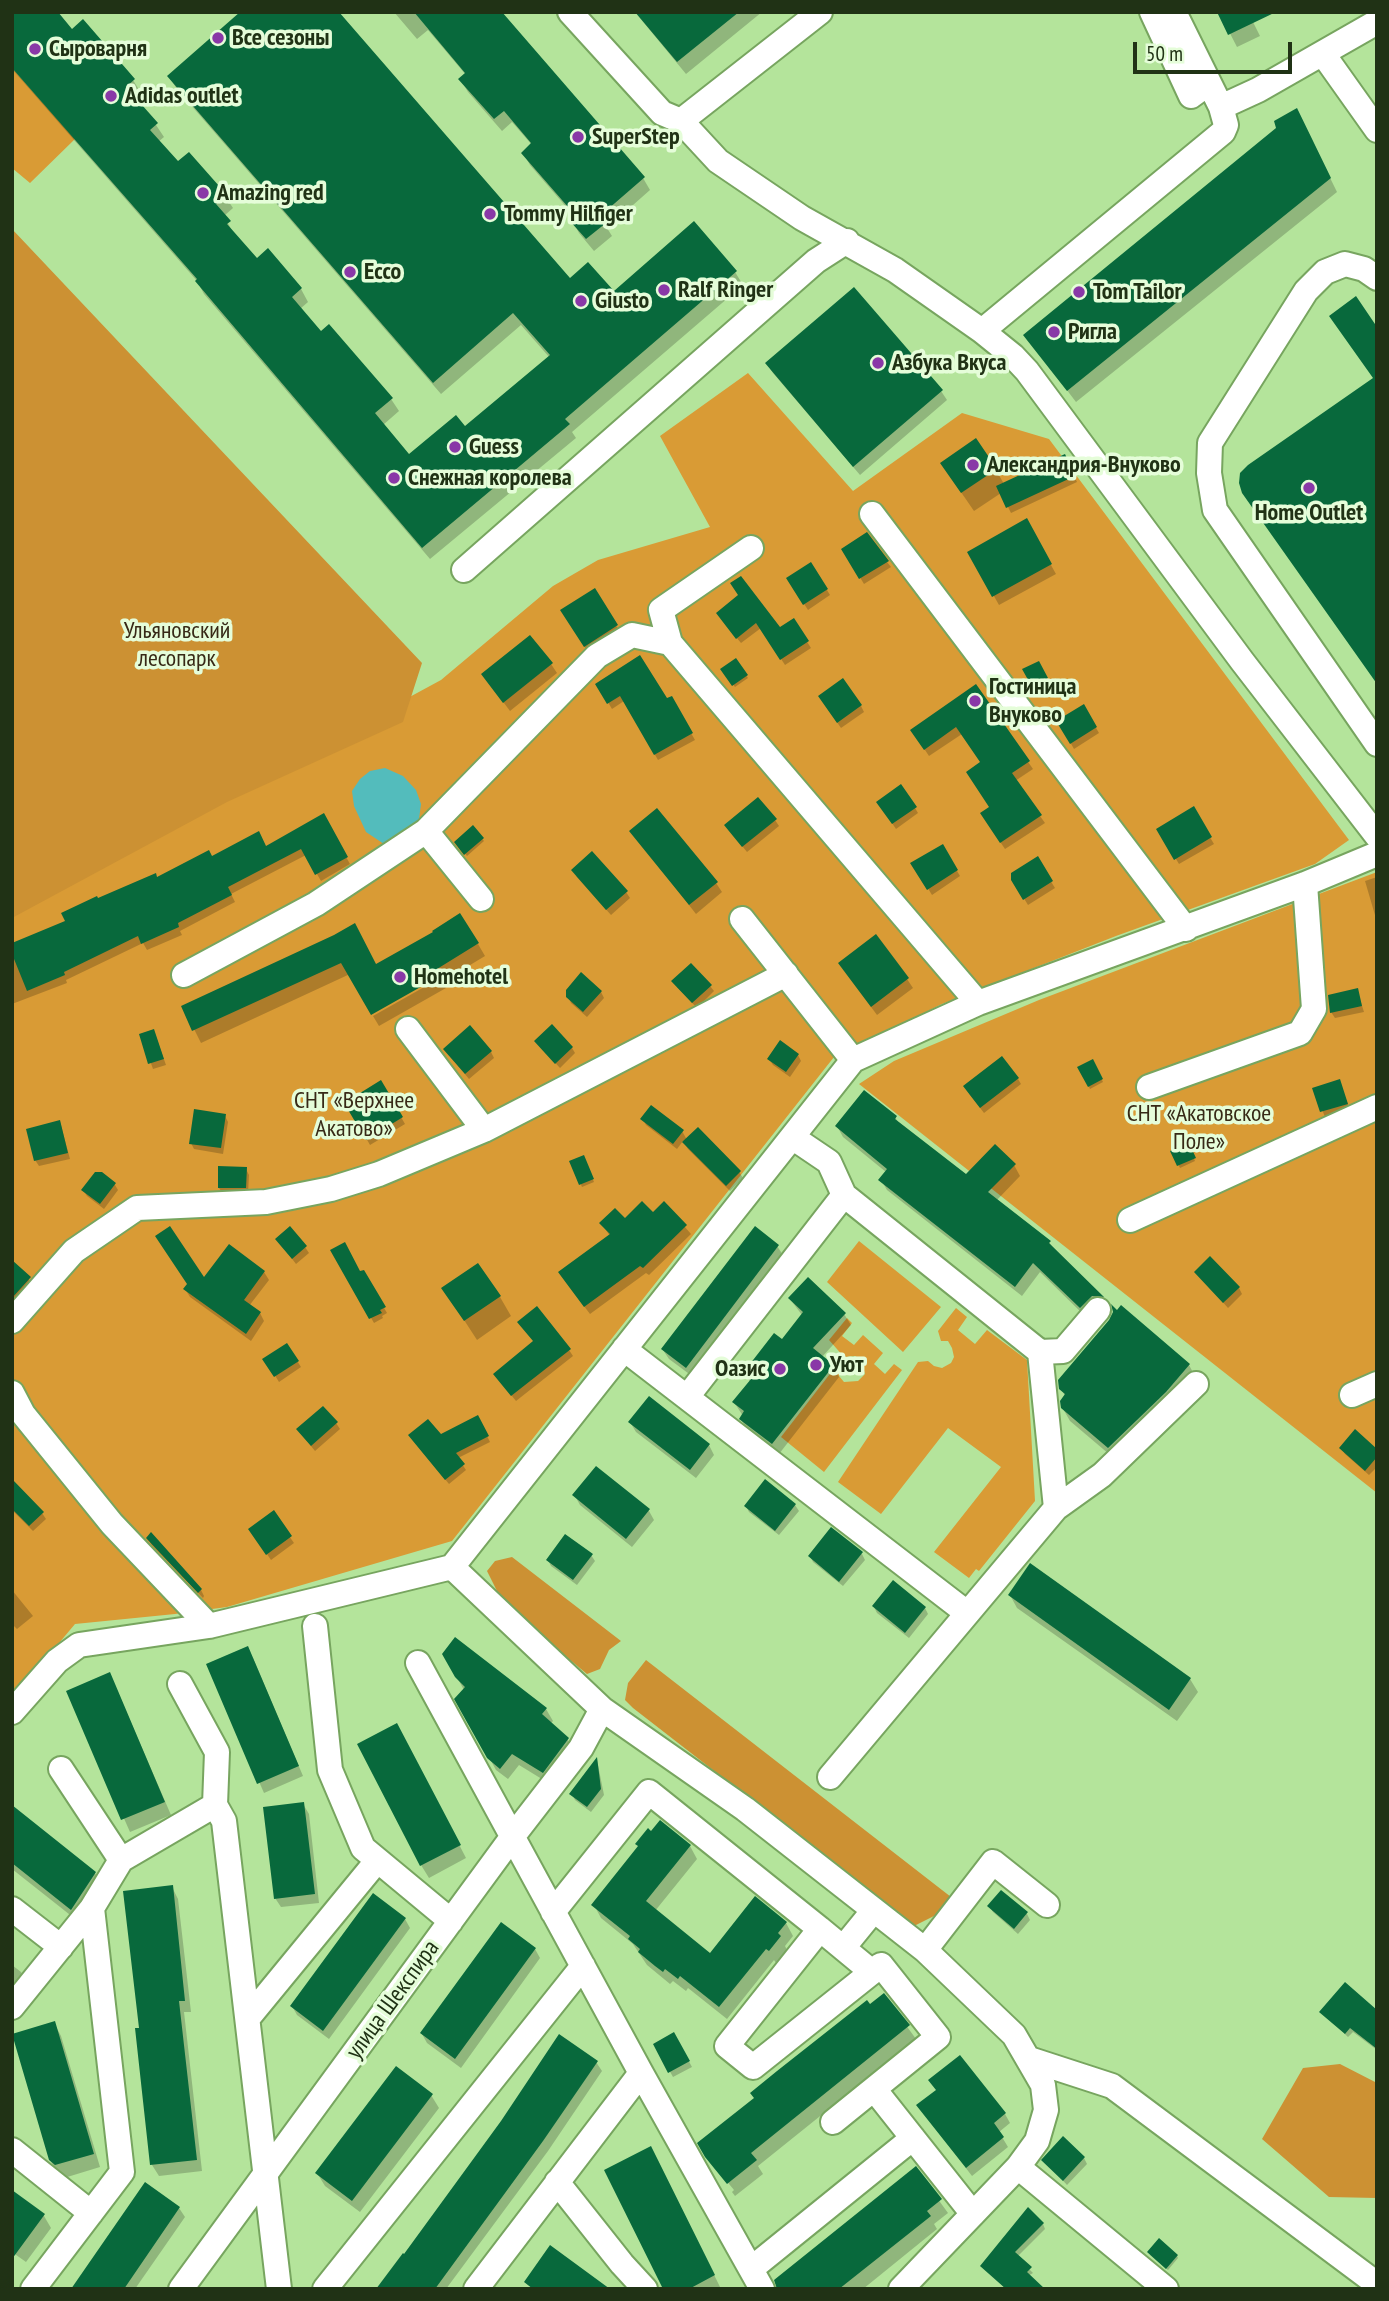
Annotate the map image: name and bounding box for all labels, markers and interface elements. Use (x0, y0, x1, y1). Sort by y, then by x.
place label: Все сезоны (232, 24, 329, 52)
scale bar (1137, 28, 1296, 72)
marker: Все сезоны (210, 30, 226, 46)
place label: Сыроварня (49, 35, 147, 63)
text: 50 m (1146, 40, 1183, 67)
marker: Сыроварня (27, 41, 43, 57)
place label: Adidas outlet (125, 82, 238, 110)
marker: Adidas outlet (103, 88, 119, 104)
place label: SuperStep (592, 123, 680, 151)
marker: SuperStep (570, 129, 586, 145)
place label: Amazing red (217, 179, 324, 207)
marker: Amazing red (195, 185, 211, 201)
place label: Tommy Hilfiger (504, 200, 633, 228)
marker: Tommy Hilfiger (482, 206, 498, 222)
place label: Ecco (364, 258, 401, 286)
marker: Ecco (342, 264, 358, 280)
place label: Ralf Ringer (678, 276, 773, 304)
place label: Tom Tailor (1093, 278, 1182, 306)
marker: Ralf Ringer (656, 282, 672, 298)
marker: Tom Tailor (1071, 284, 1087, 300)
place label: Giusto (595, 287, 649, 315)
marker: Giusto (573, 293, 589, 309)
place label: Ригла (1068, 318, 1117, 346)
marker: Ригла (1046, 324, 1062, 340)
place label: Азбука Вкуса (892, 349, 1006, 377)
marker: Азбука Вкуса (870, 355, 886, 371)
place label: Guess (469, 433, 519, 461)
marker: Guess (447, 439, 463, 455)
place label: Александрия-Внуково (987, 451, 1181, 479)
marker: Александрия-Внуково (965, 457, 981, 473)
place label: Снежная королева (408, 464, 572, 492)
marker: Снежная королева (386, 470, 402, 486)
marker: Home Outlet (1301, 480, 1317, 496)
place label: Home Outlet (1255, 499, 1363, 527)
park label: Ульяновский лесопарк (124, 617, 230, 673)
place label: Гостиница Внуково (989, 673, 1076, 729)
marker: Гостиница Внуково (967, 693, 983, 709)
place label: Homehotel (414, 963, 508, 991)
marker: Homehotel (392, 969, 408, 985)
park label: СНТ «Верхнее Акатово» (294, 1087, 414, 1143)
park label: СНТ «Акатовское Поле» (1127, 1100, 1271, 1156)
place label: Уют (830, 1351, 863, 1379)
place label: Оазис (715, 1355, 766, 1383)
marker: Уют (808, 1357, 824, 1373)
marker: Оазис (772, 1361, 788, 1377)
street label: улица Шекспира (340, 1935, 446, 2065)

